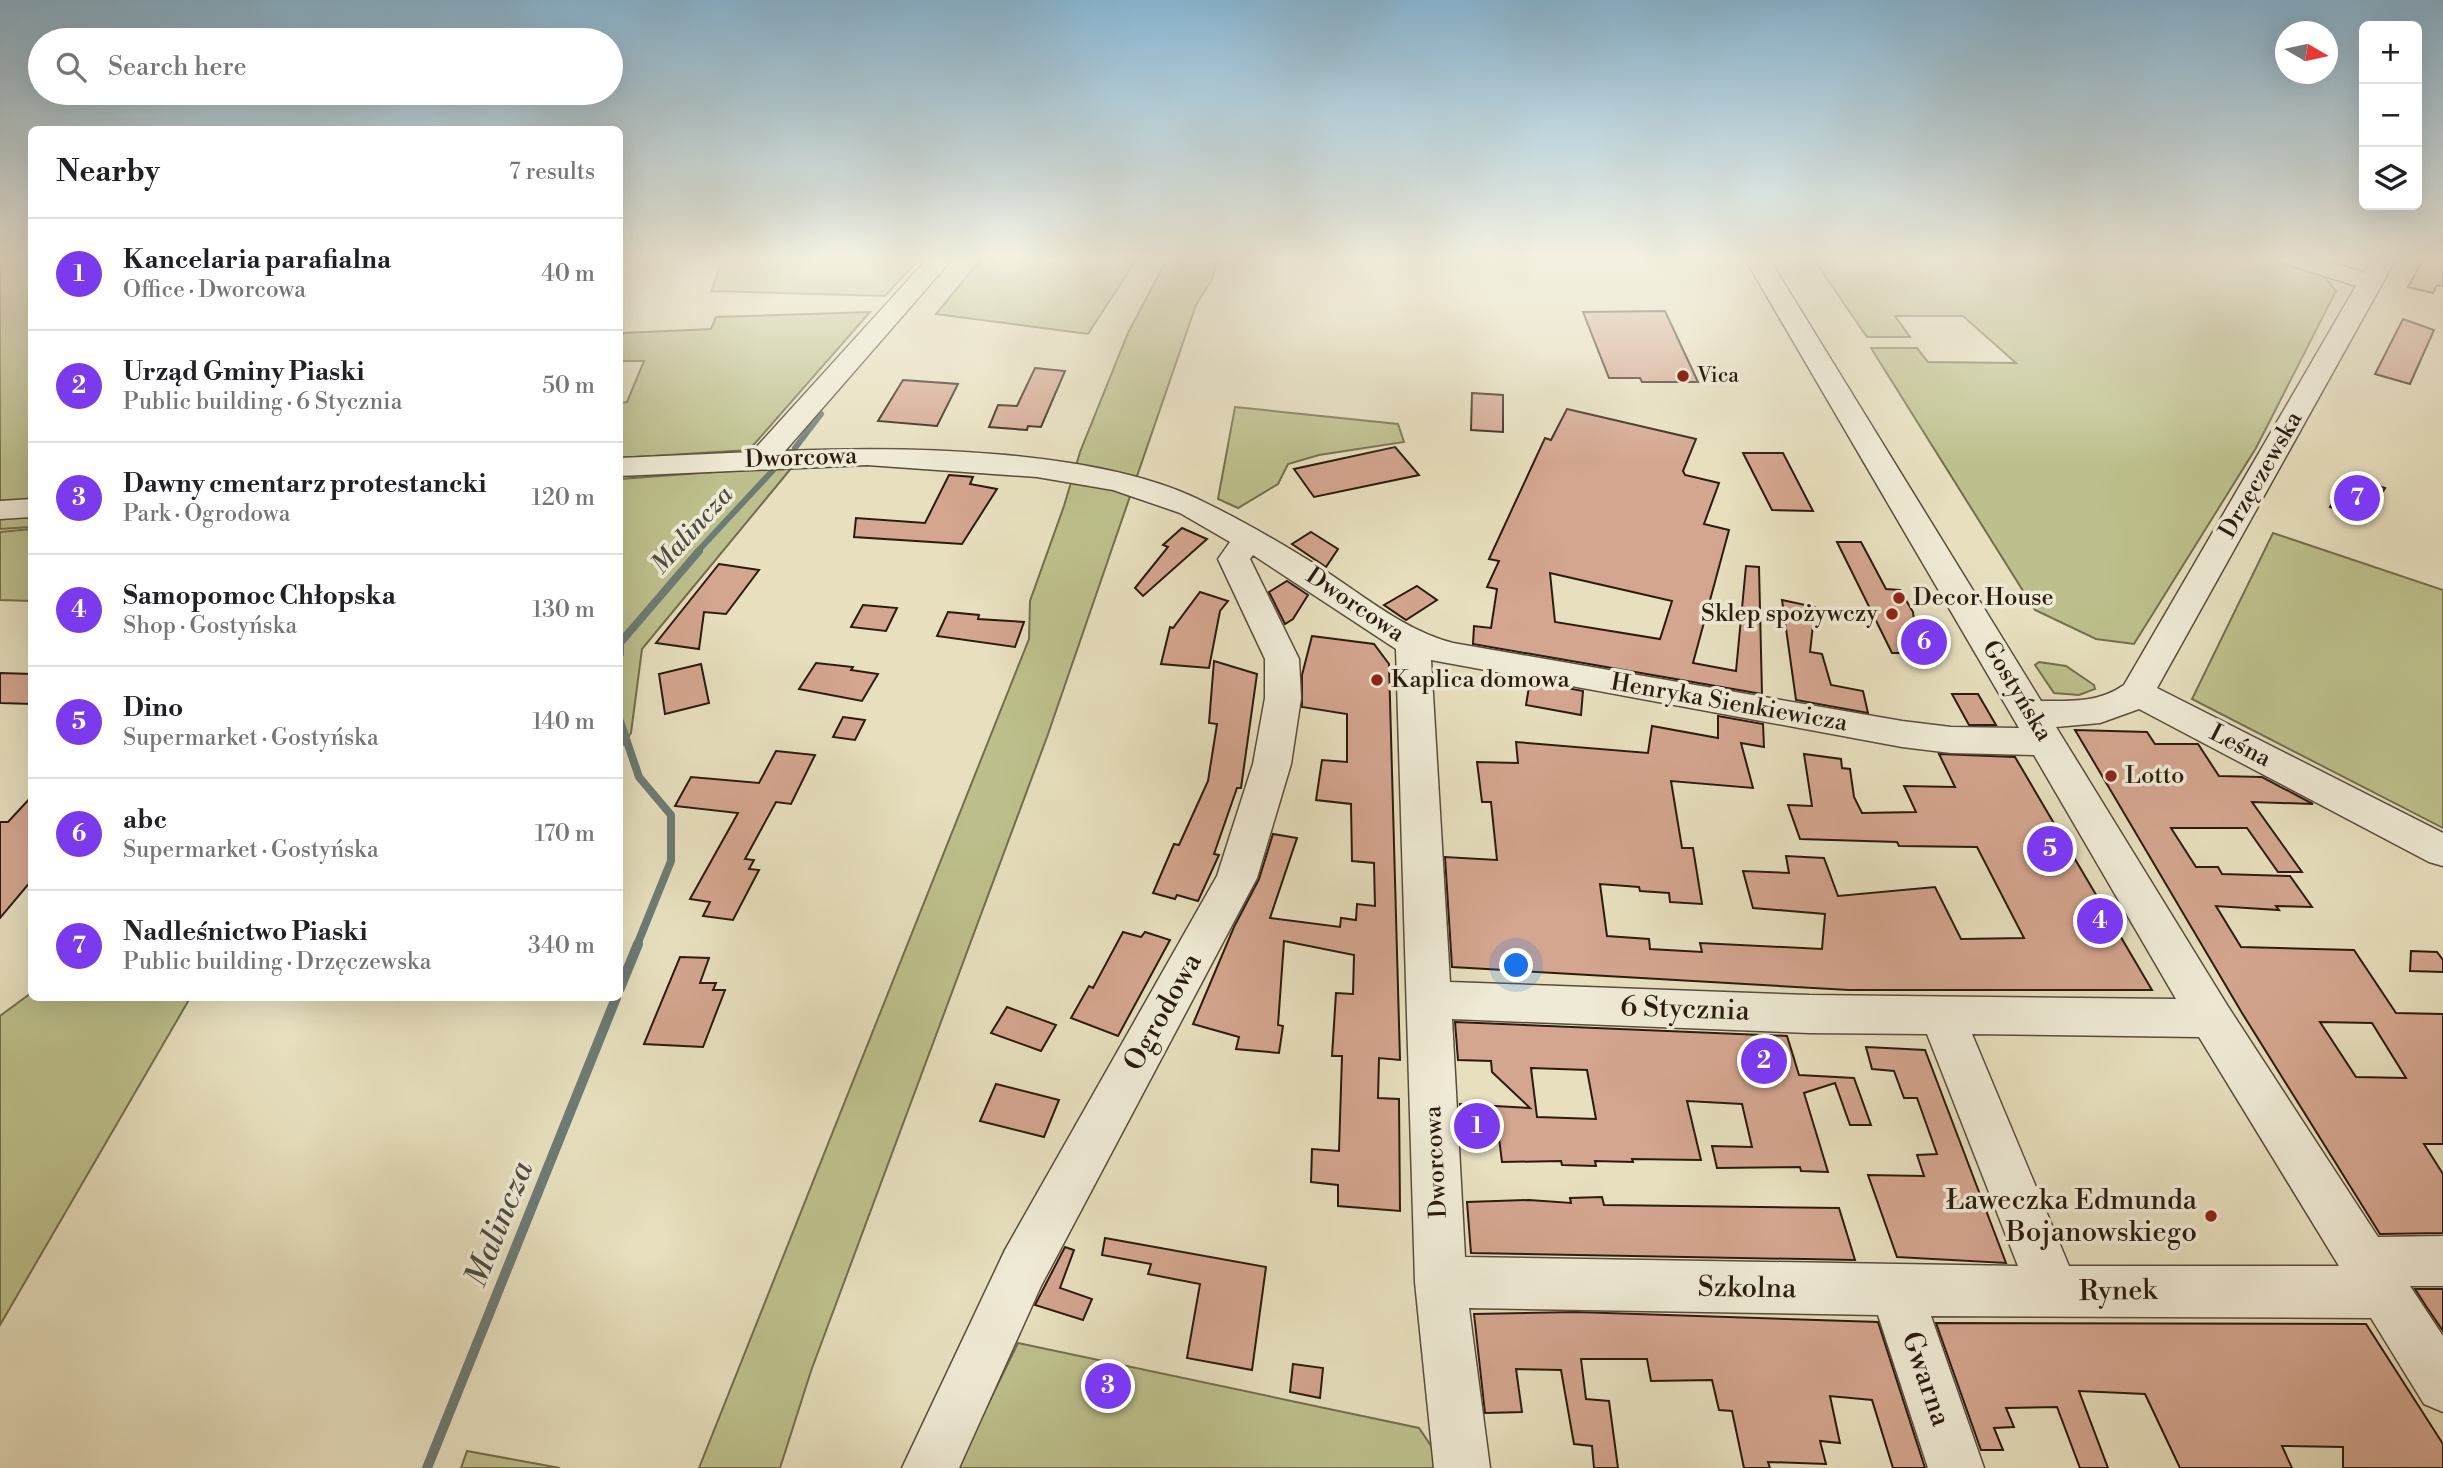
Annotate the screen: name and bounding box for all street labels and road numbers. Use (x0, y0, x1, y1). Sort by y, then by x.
street label: Drzęczewska (2213, 406, 2310, 544)
street label: Dworcowa (744, 441, 859, 475)
street label: Dworcowa (1300, 561, 1411, 649)
street label: Gostyńska (1975, 635, 2059, 748)
street label: Henryka Sienkiewicza (1608, 667, 1851, 739)
street label: Leśna (2204, 718, 2277, 775)
street label: Ogrodowa (1116, 946, 1210, 1077)
street label: 6 Stycznia (1620, 989, 1751, 1029)
street label: Dworcowa (1418, 1104, 1454, 1219)
street label: Szkolna (1697, 1270, 1797, 1306)
street label: Rynek (2079, 1273, 2159, 1309)
street label: Gwarna (1894, 1327, 1959, 1432)

